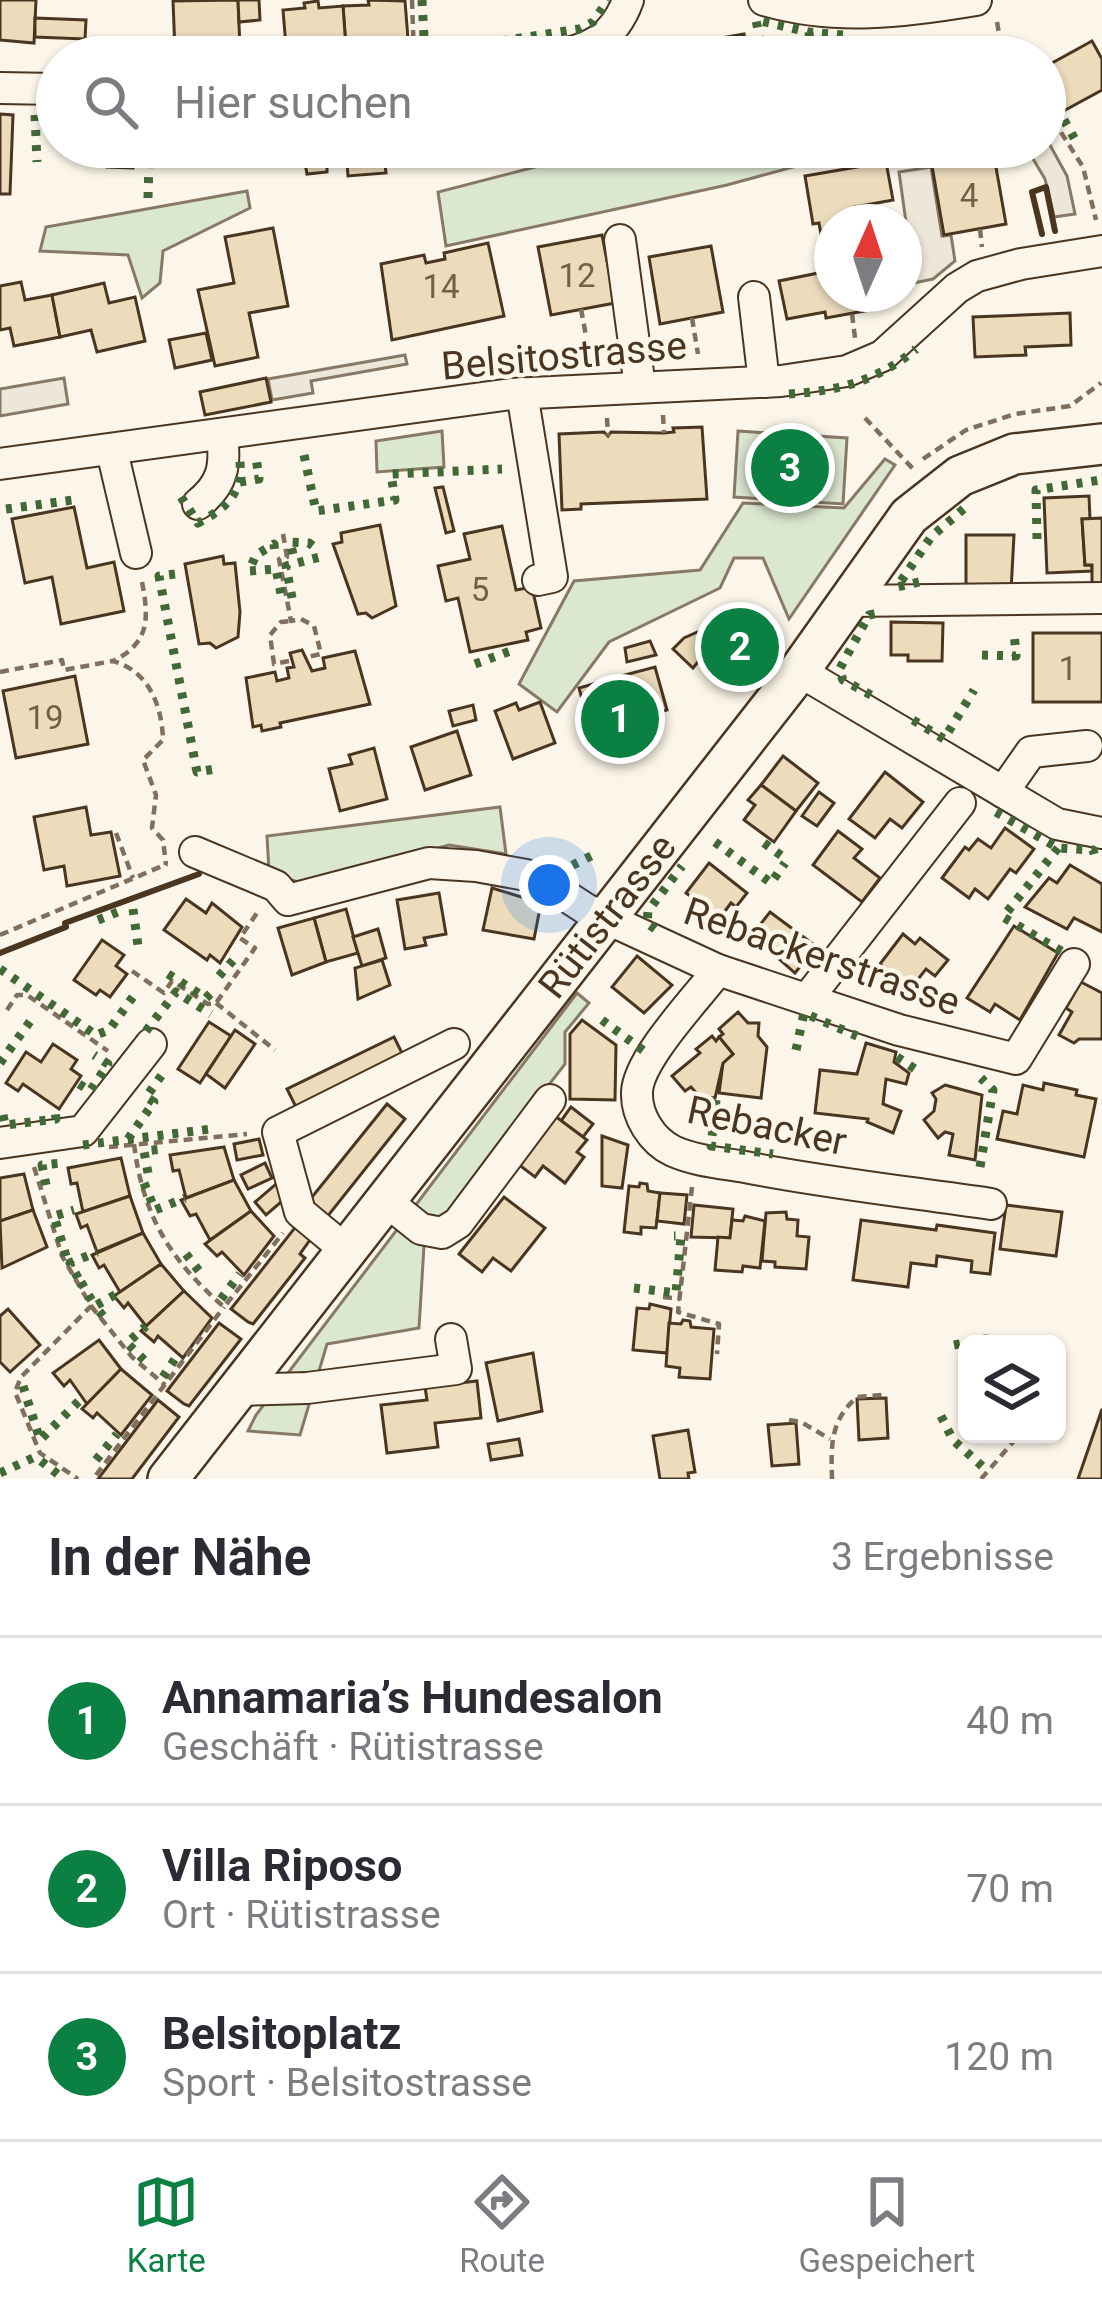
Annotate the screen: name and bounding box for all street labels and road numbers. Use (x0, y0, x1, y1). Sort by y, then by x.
street label: Belsitostrasse (439, 322, 689, 390)
street label: Rütistrasse (529, 825, 686, 1007)
street label: Rebackerstrasse (678, 888, 966, 1026)
street label: Rebacker (683, 1087, 851, 1165)

